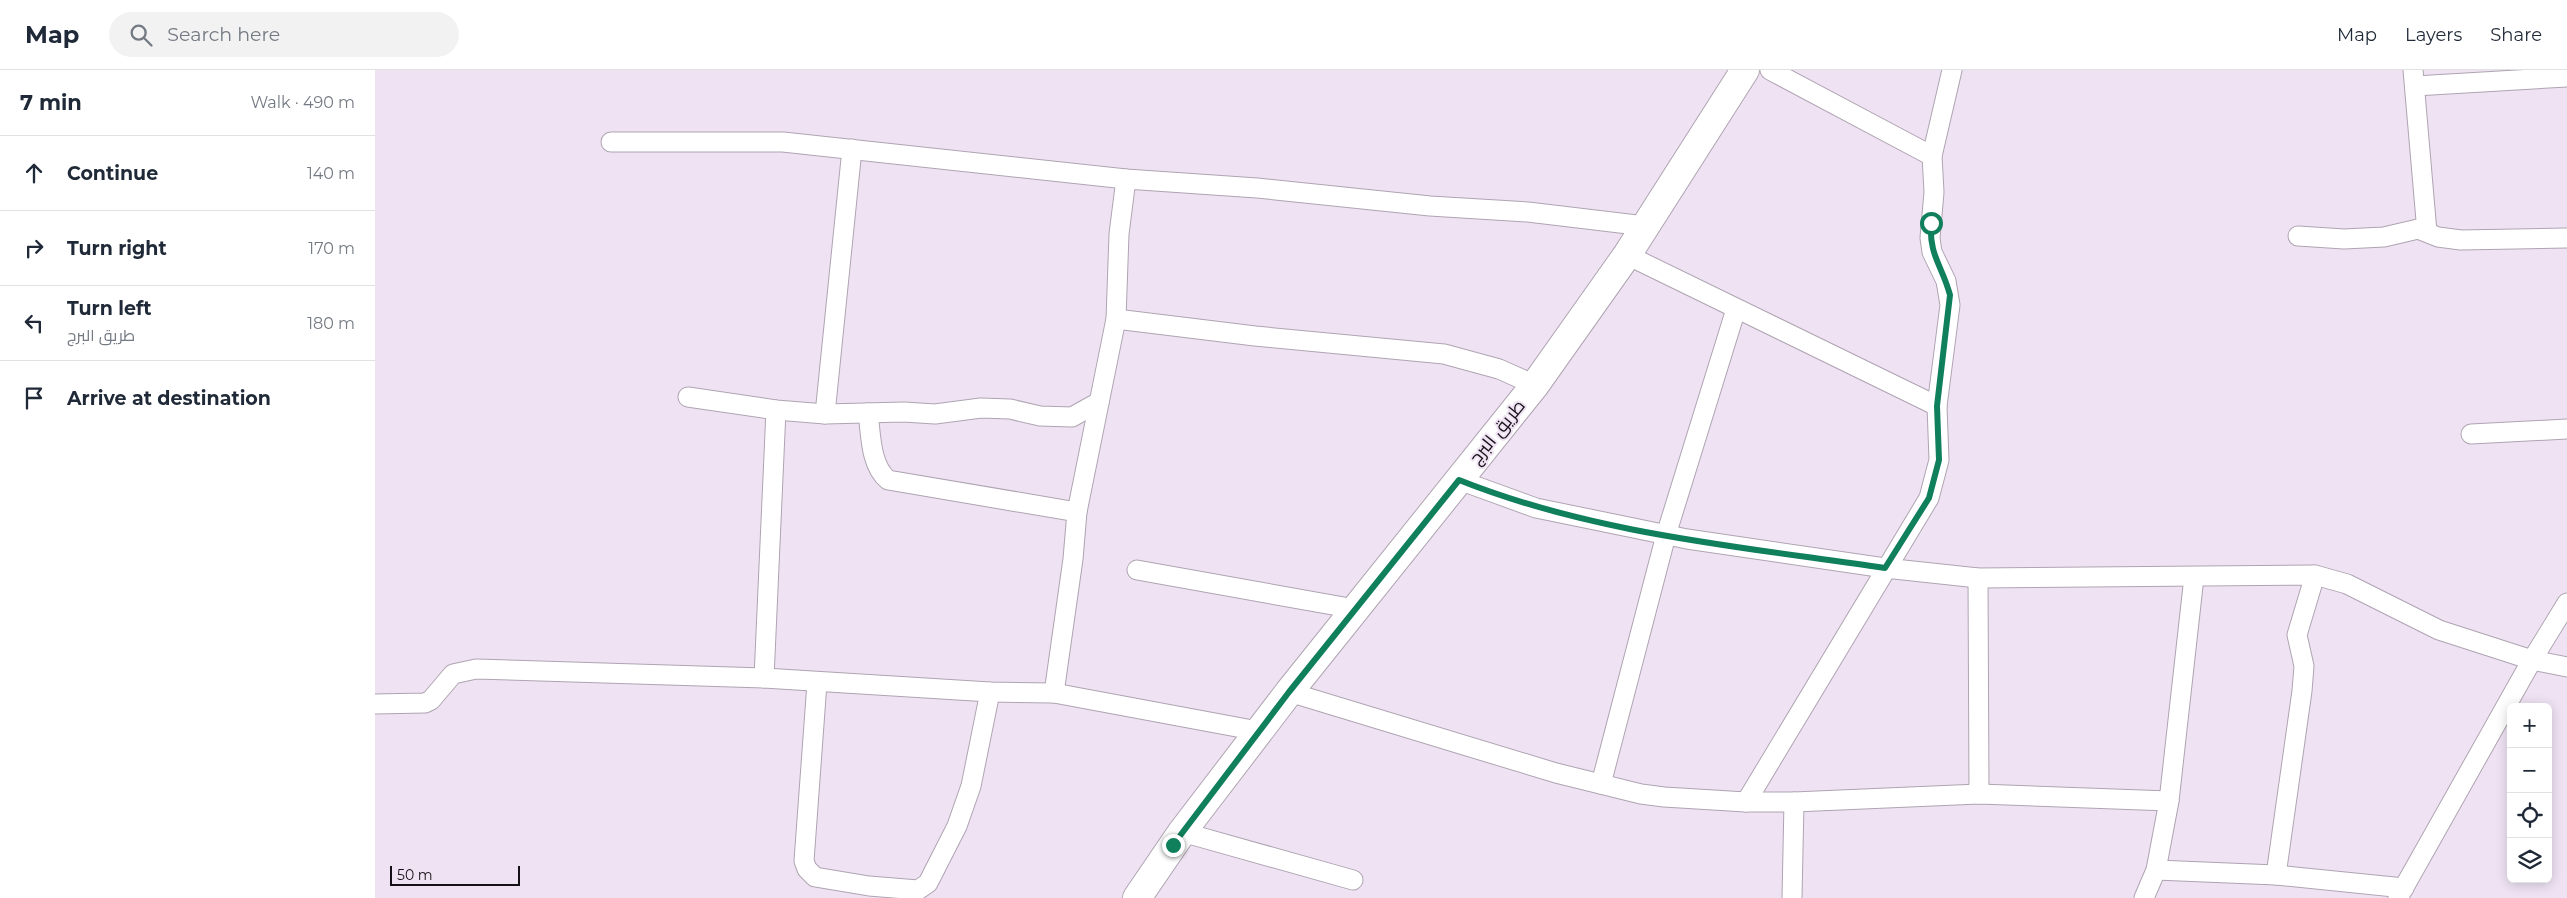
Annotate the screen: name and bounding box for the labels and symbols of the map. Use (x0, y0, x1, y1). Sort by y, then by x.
route start (1920, 212, 1943, 235)
street label: طريق البرج (1464, 395, 1530, 469)
route end (1162, 834, 1185, 857)
scale bar (390, 863, 520, 886)

